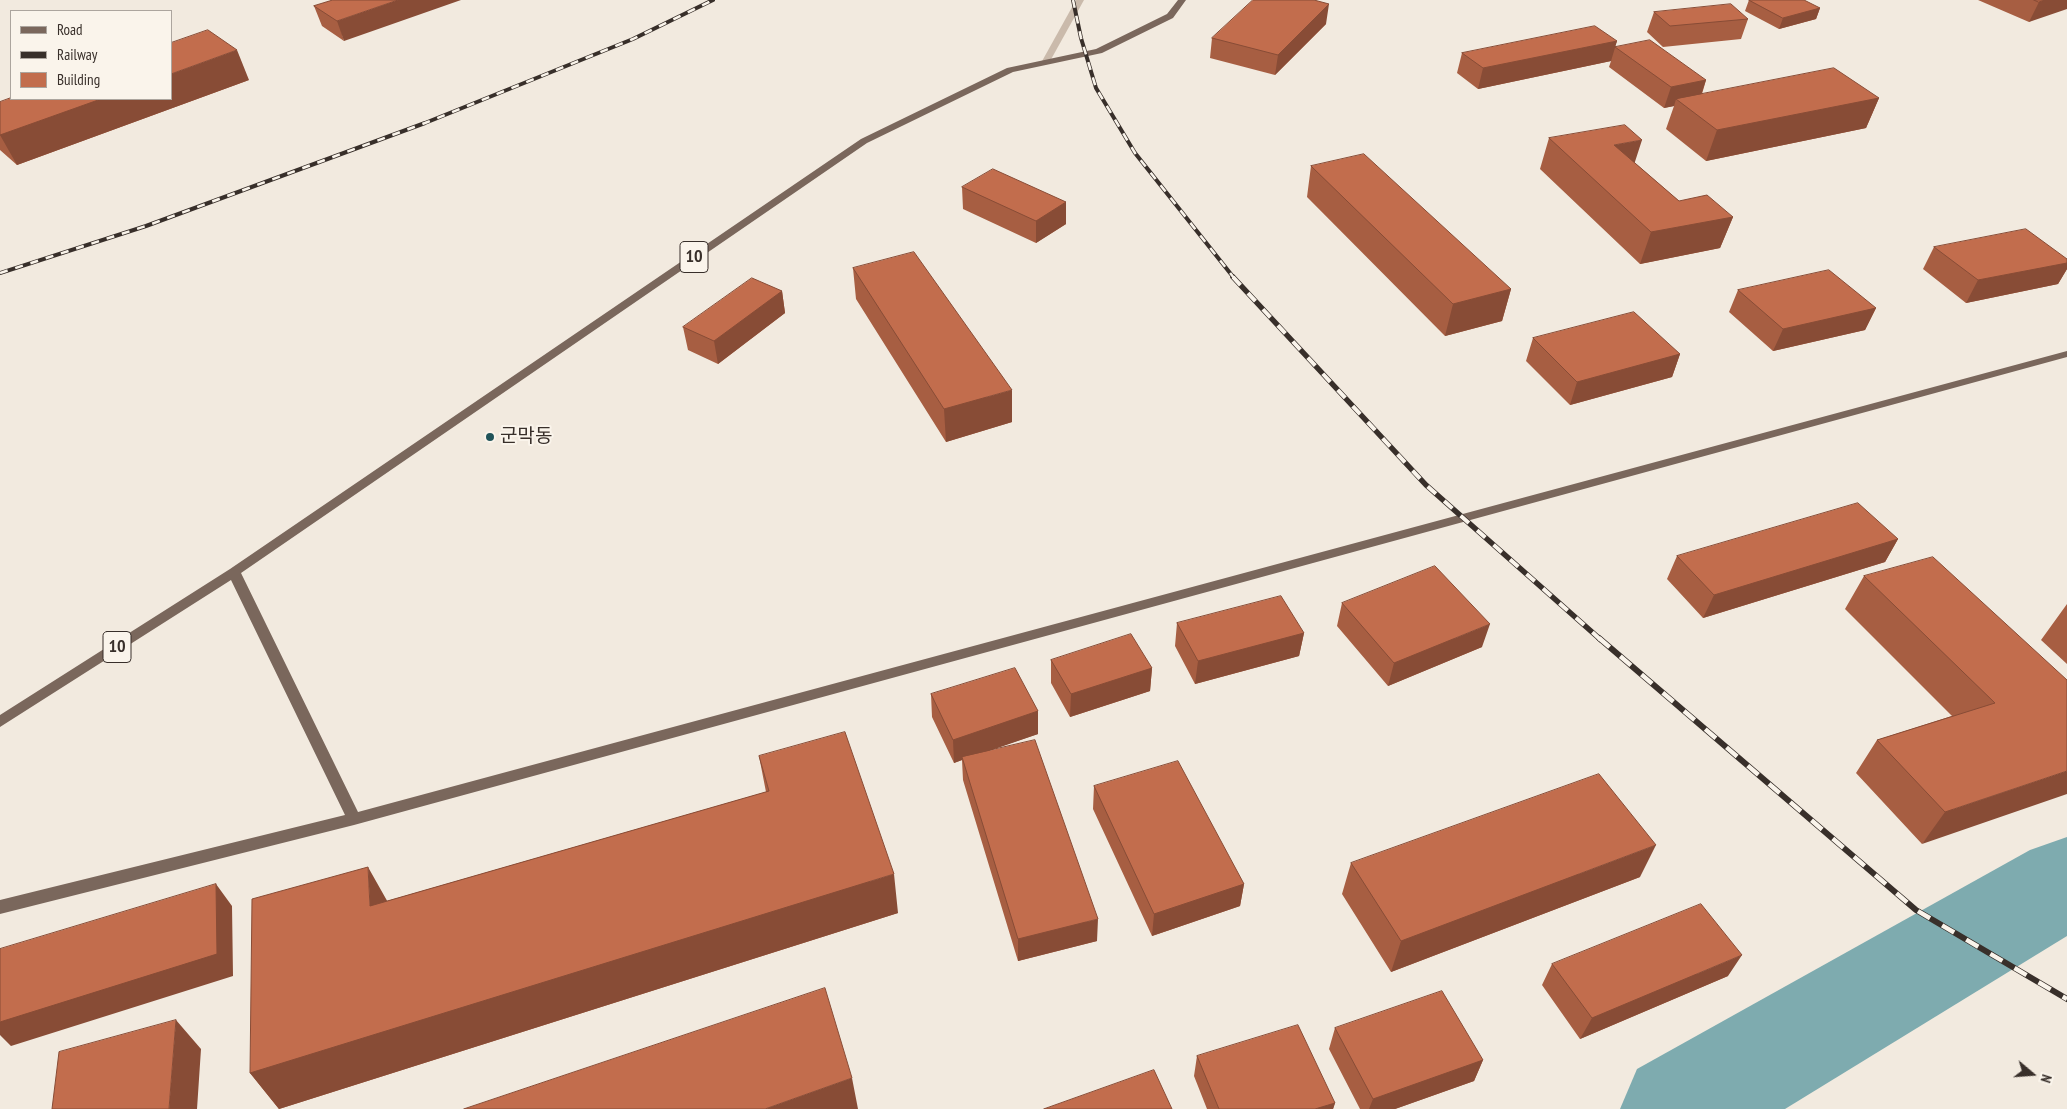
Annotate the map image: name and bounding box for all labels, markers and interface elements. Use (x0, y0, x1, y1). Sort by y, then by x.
legend (10, 10, 172, 100)
text: Road (57, 20, 83, 39)
text: Railway (57, 45, 97, 64)
text: Building (57, 70, 100, 89)
road number: 10 (680, 242, 708, 272)
place label: 군막동 (500, 426, 552, 448)
marker: 군막동 (484, 431, 496, 443)
road number: 10 (103, 632, 131, 662)
north arrow (2007, 1049, 2057, 1099)
text: N (2037, 1072, 2056, 1085)

